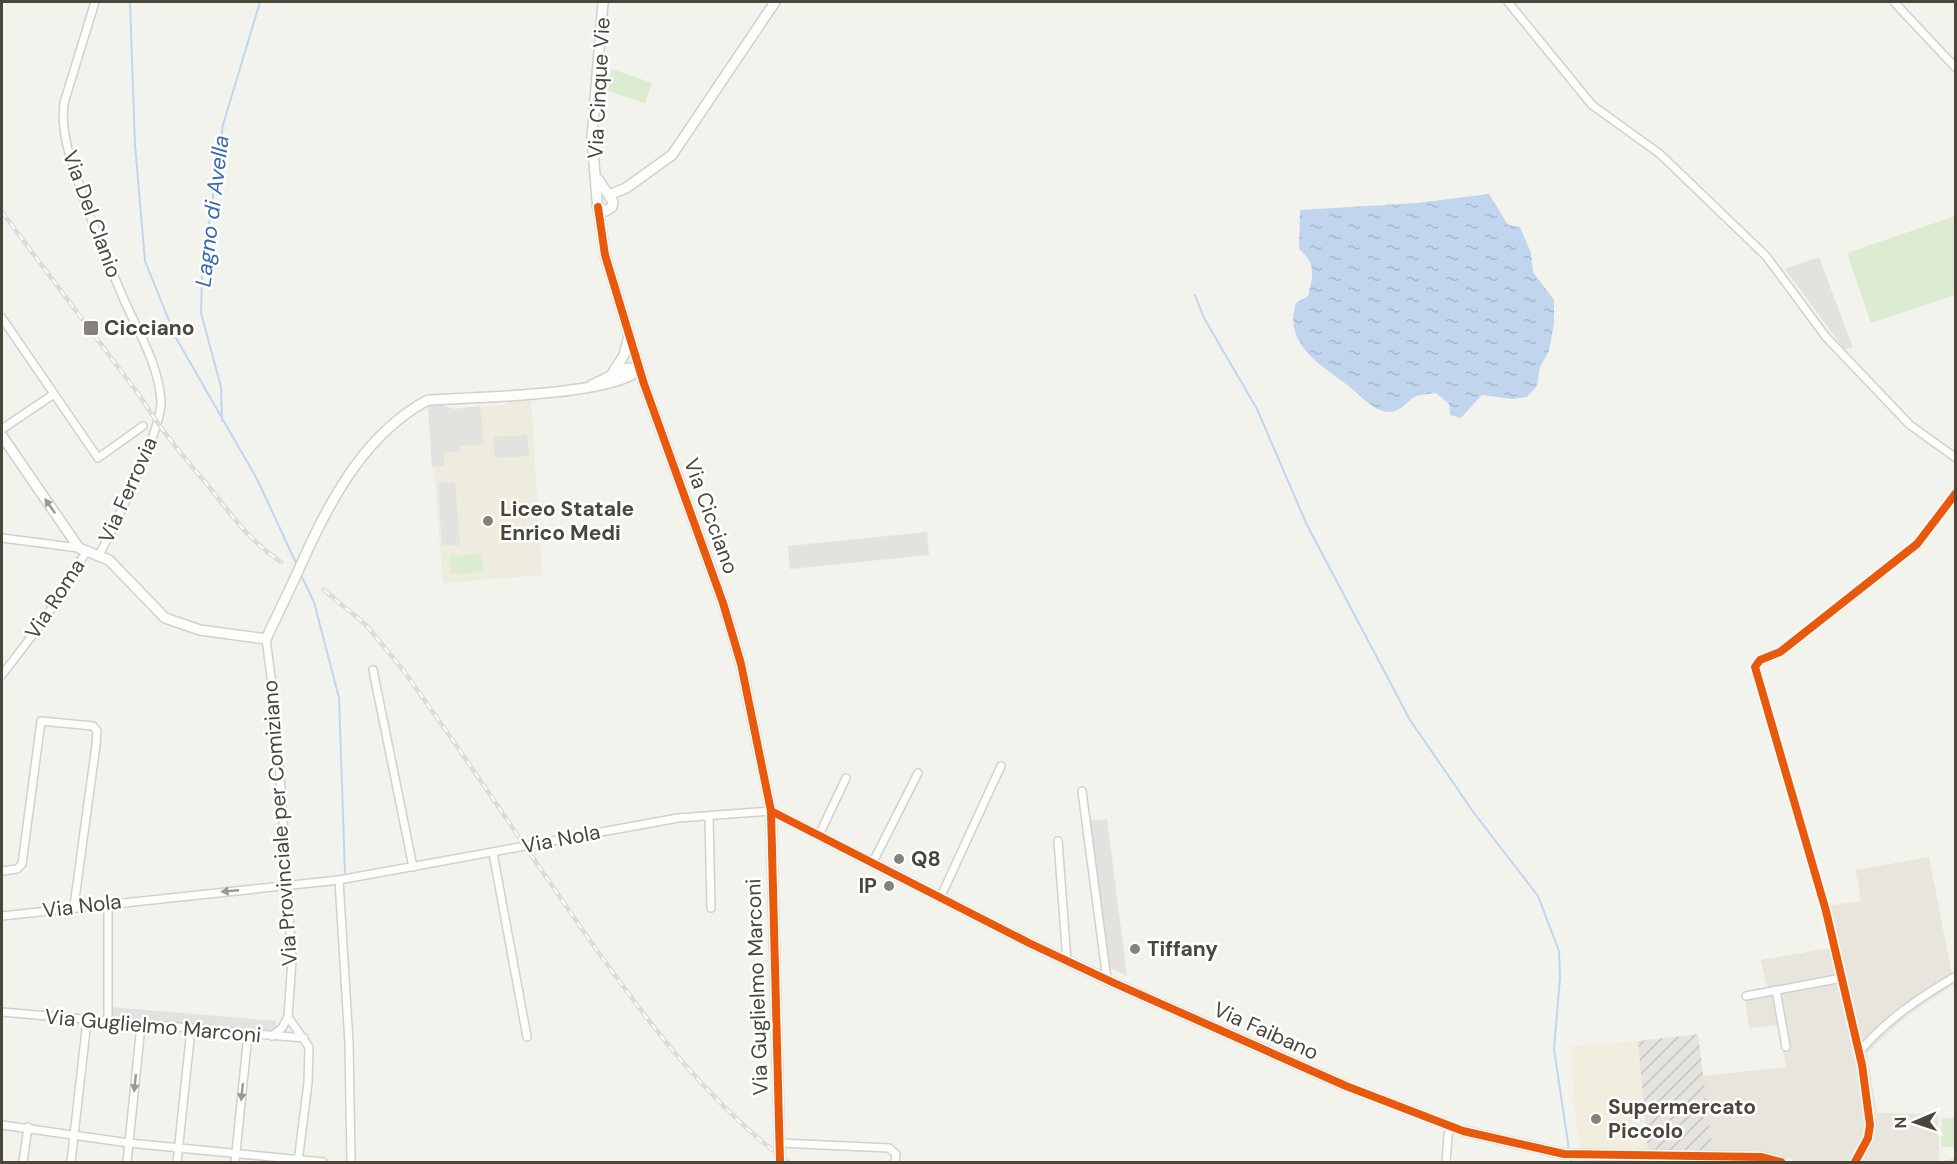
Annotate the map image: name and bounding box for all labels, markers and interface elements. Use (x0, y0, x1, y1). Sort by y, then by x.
street label: Via Cinque Vie (581, 16, 617, 160)
water label: Lagno di Avella (188, 134, 236, 288)
street label: Via Del Clanio (56, 147, 128, 281)
place label: Cicciano (104, 314, 195, 342)
marker: Cicciano (82, 319, 100, 337)
street label: Via Ferrovia (92, 432, 164, 548)
street label: Via Cicciano (677, 454, 745, 578)
place label: Liceo Statale Enrico Medi (500, 495, 634, 547)
one-way arrow (44, 499, 56, 515)
marker: Liceo Statale Enrico Medi (481, 514, 495, 528)
street label: Via Roma (19, 553, 91, 645)
street label: Via Provinciale per Comiziano (256, 679, 304, 967)
street label: Via Nola (519, 818, 603, 860)
place label: Q8 (911, 845, 941, 873)
marker: Q8 (892, 852, 906, 866)
place label: IP (858, 872, 877, 900)
street label: Via Guglielmo Marconi (739, 878, 775, 1096)
marker: IP (882, 879, 896, 893)
one-way arrow (220, 886, 239, 896)
street label: Via Nola (41, 887, 123, 925)
place label: Tiffany (1147, 935, 1218, 963)
marker: Tiffany (1128, 942, 1142, 956)
street label: Via Faibano (1209, 995, 1323, 1067)
street label: Via Guglielmo Marconi (44, 1003, 262, 1049)
one-way arrow (130, 1074, 140, 1093)
one-way arrow (237, 1083, 247, 1102)
north arrow (1885, 1092, 1945, 1152)
place label: Supermercato Piccolo (1608, 1093, 1756, 1145)
marker: Supermercato Piccolo (1589, 1112, 1603, 1126)
text: N (1890, 1116, 1911, 1129)

